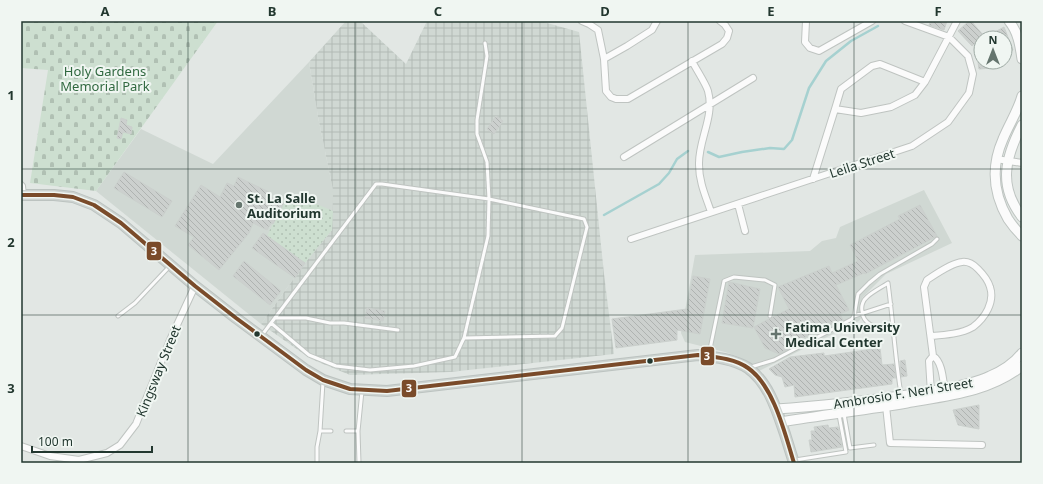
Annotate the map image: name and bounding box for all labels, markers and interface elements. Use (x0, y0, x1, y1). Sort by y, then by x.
text: A (101, 2, 110, 20)
text: B (268, 2, 276, 20)
text: C (434, 2, 442, 20)
text: D (600, 2, 610, 20)
text: E (767, 2, 775, 20)
text: F (934, 2, 942, 20)
north arrow (973, 30, 1013, 70)
text: N (989, 32, 997, 47)
park label: Holy Gardens Memorial Park (60, 62, 150, 95)
text: 1 (7, 86, 15, 104)
street label: Leila Street (827, 144, 897, 182)
place label: St. La Salle Auditorium (247, 189, 321, 222)
marker: St. La Salle Auditorium (234, 200, 244, 210)
text: 2 (7, 233, 15, 251)
line badge: 3 (146, 241, 162, 261)
text: 3 (151, 243, 157, 258)
place label: Fatima University Medical Center (785, 318, 901, 351)
street label: Kingsway Street (131, 322, 185, 420)
marker: Fatima University Medical Center (770, 328, 782, 340)
unlabelled marker (252, 329, 262, 339)
line badge: 3 (700, 346, 715, 366)
text: 3 (704, 348, 710, 363)
unlabelled marker (645, 356, 655, 366)
street label: Ambrosio F. Neri Street (832, 373, 974, 413)
text: 3 (7, 379, 15, 397)
line badge: 3 (401, 379, 417, 398)
text: 3 (406, 380, 412, 395)
scale bar (32, 428, 152, 454)
text: 100 m (38, 433, 73, 450)

